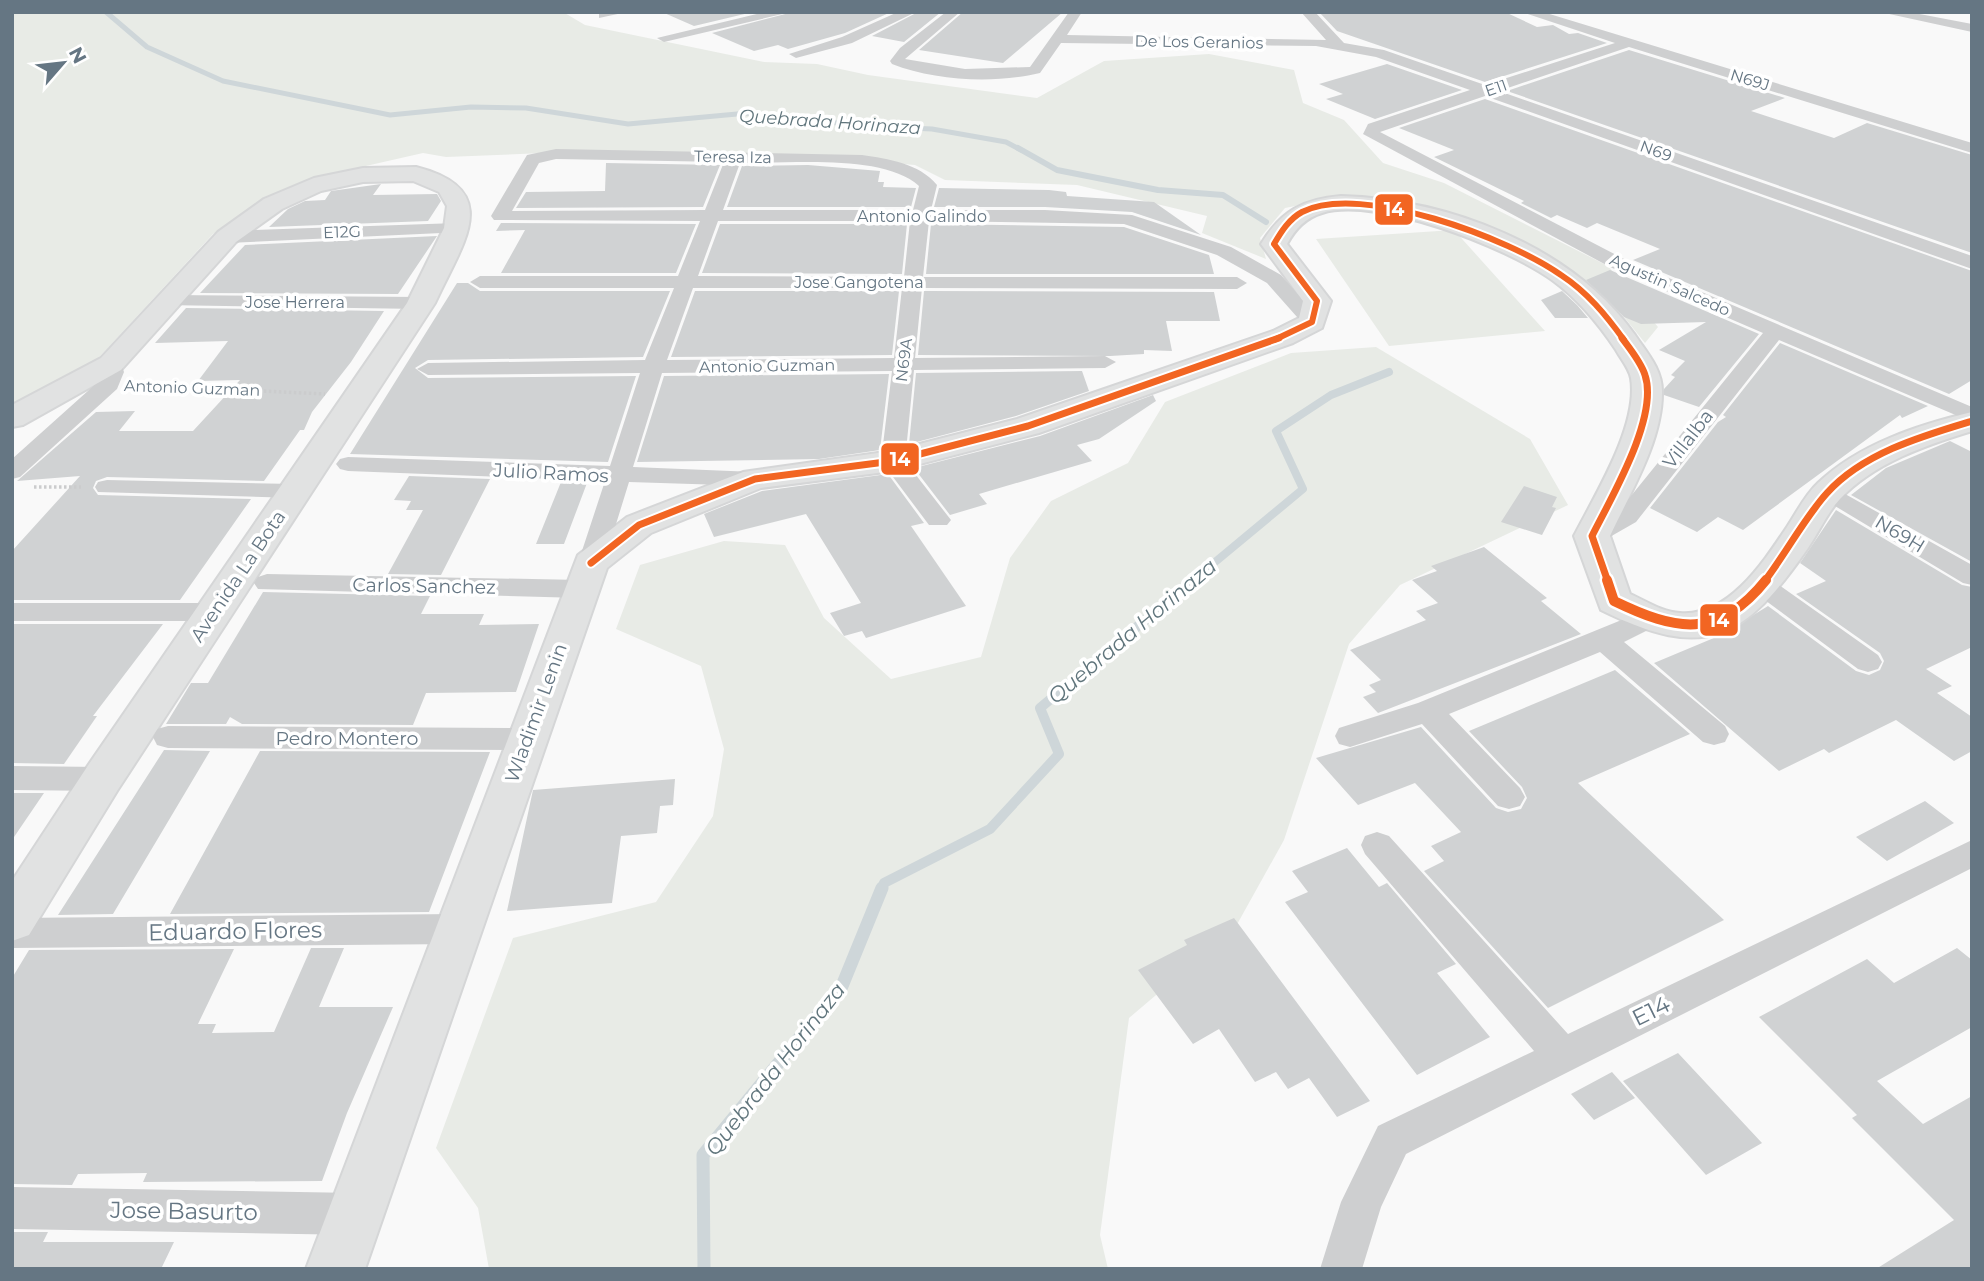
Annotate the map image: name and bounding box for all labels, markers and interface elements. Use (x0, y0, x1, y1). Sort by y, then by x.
north arrow (28, 28, 98, 98)
street label: De Los Geranios (1135, 31, 1264, 53)
text: N (64, 43, 91, 67)
street label: N69J (1728, 65, 1772, 95)
street label: E11 (1482, 75, 1510, 101)
water label: Quebrada Horinaza (738, 105, 922, 139)
street label: N69 (1637, 137, 1675, 165)
street label: Teresa Iza (694, 147, 772, 167)
line badge: 14 (1374, 193, 1414, 226)
text: 14 (1384, 198, 1404, 221)
street label: Antonio Galindo (857, 207, 987, 226)
street label: E12G (323, 222, 361, 242)
street label: Agustin Salcedo (1607, 250, 1733, 320)
street label: Jose Gangotena (793, 273, 924, 292)
street label: Jose Herrera (244, 293, 345, 312)
street label: N69A (892, 337, 916, 383)
street label: Antonio Guzman (699, 355, 835, 377)
street label: Antonio Guzman (124, 376, 260, 400)
street label: Villalba (1658, 405, 1718, 473)
line badge: 14 (880, 442, 920, 476)
text: 14 (890, 448, 910, 471)
street label: Julio Ramos (492, 458, 609, 488)
street label: Avenida La Bota (185, 506, 291, 646)
street label: N69H (1871, 510, 1929, 558)
water label: Quebrada Horinaza (1043, 553, 1221, 709)
street label: Carlos Sanchez (352, 573, 496, 599)
line badge: 14 (1699, 603, 1739, 637)
text: 14 (1709, 609, 1729, 632)
street label: Wladimir Lenin (500, 640, 572, 786)
street label: Pedro Montero (275, 727, 419, 750)
street label: Eduardo Flores (148, 915, 322, 947)
water label: Quebrada Horinaza (700, 978, 850, 1160)
street label: E14 (1627, 990, 1675, 1032)
street label: Jose Basurto (109, 1196, 258, 1226)

